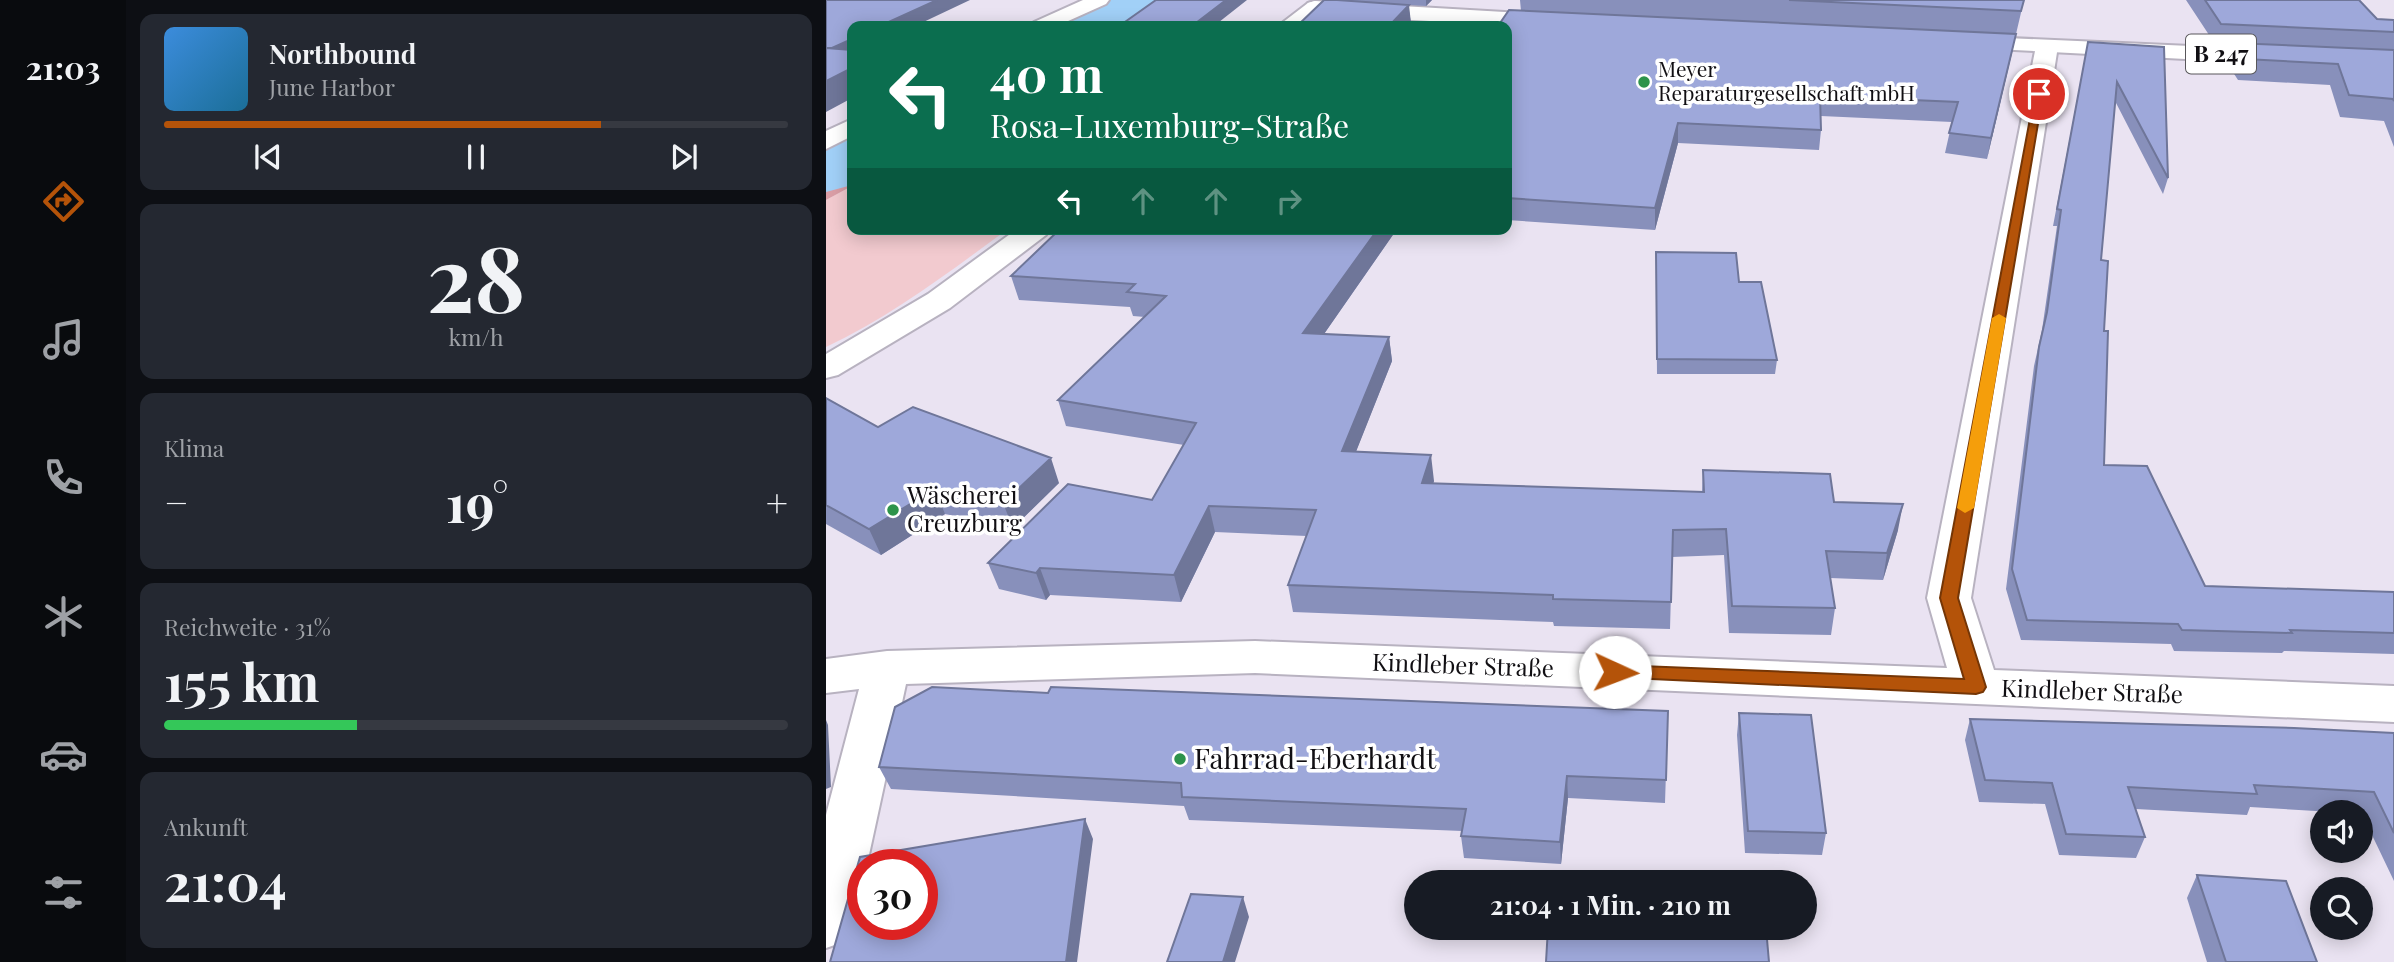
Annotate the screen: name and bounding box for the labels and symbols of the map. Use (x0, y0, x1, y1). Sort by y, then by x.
road number: B 247 (2186, 34, 2256, 74)
place label: Meyer Reparaturgesellschaft mbH (1658, 54, 1915, 106)
pin (2009, 64, 2069, 124)
marker: Meyer Reparaturgesellschaft mbH (1636, 74, 1652, 90)
place label: Wäscherei Creuzburg (906, 478, 1022, 538)
marker: Wäscherei Creuzburg (885, 502, 901, 518)
position arrow (1578, 635, 1652, 709)
street label: Kindleber Straße (1372, 645, 1555, 683)
street label: Kindleber Straße (2001, 671, 2184, 709)
place label: Fahrrad-Eberhardt (1194, 739, 1437, 776)
marker: Fahrrad-Eberhardt (1172, 751, 1188, 767)
speed limit sign: 30 (847, 849, 938, 940)

